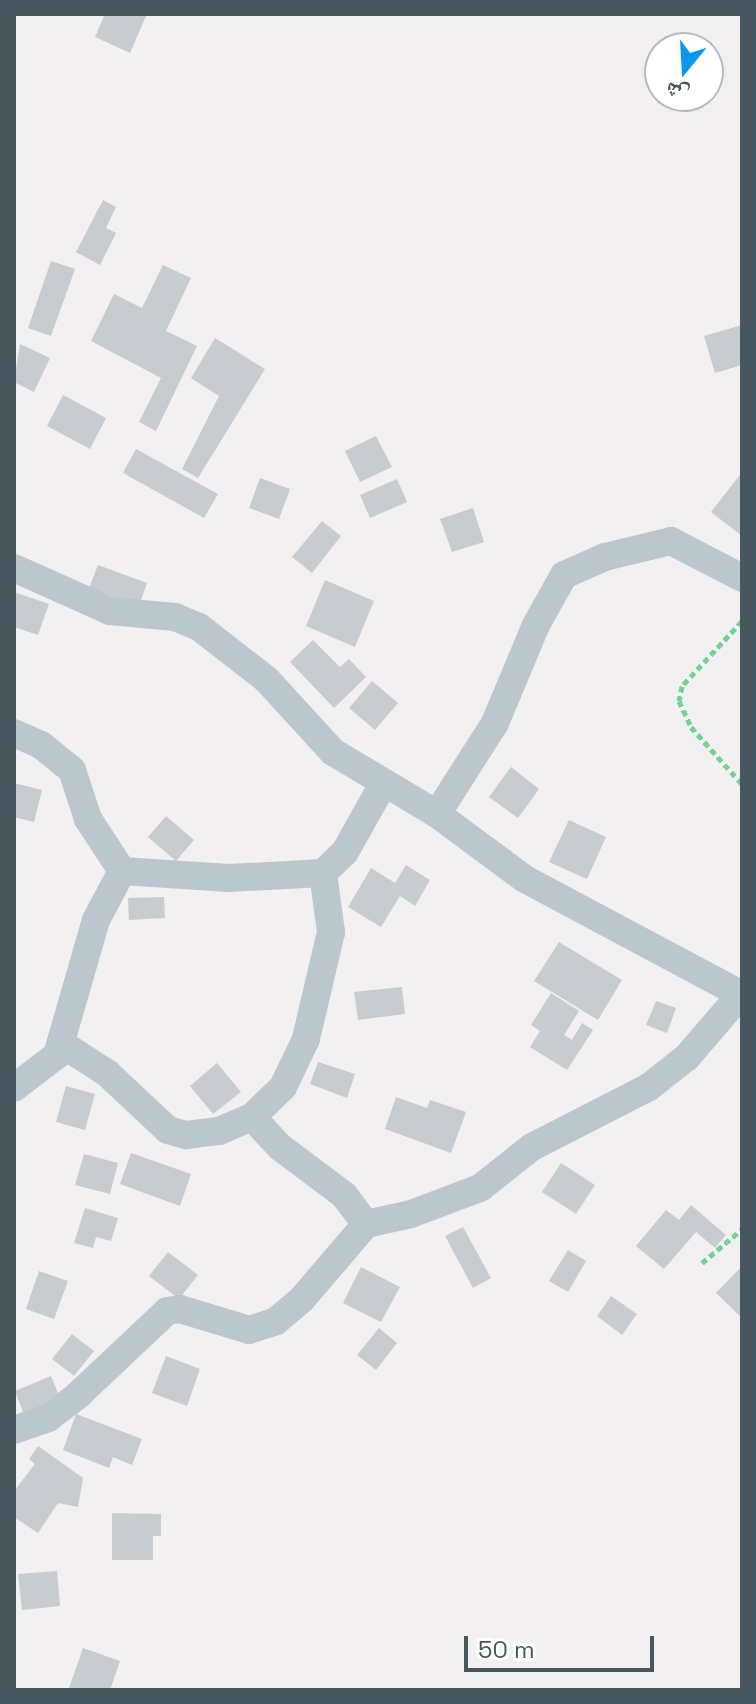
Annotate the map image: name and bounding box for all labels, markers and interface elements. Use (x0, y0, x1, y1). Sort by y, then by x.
north arrow (644, 32, 724, 112)
text: ش (662, 76, 693, 110)
scale bar (468, 1620, 658, 1670)
text: 50 m (478, 1634, 535, 1665)

